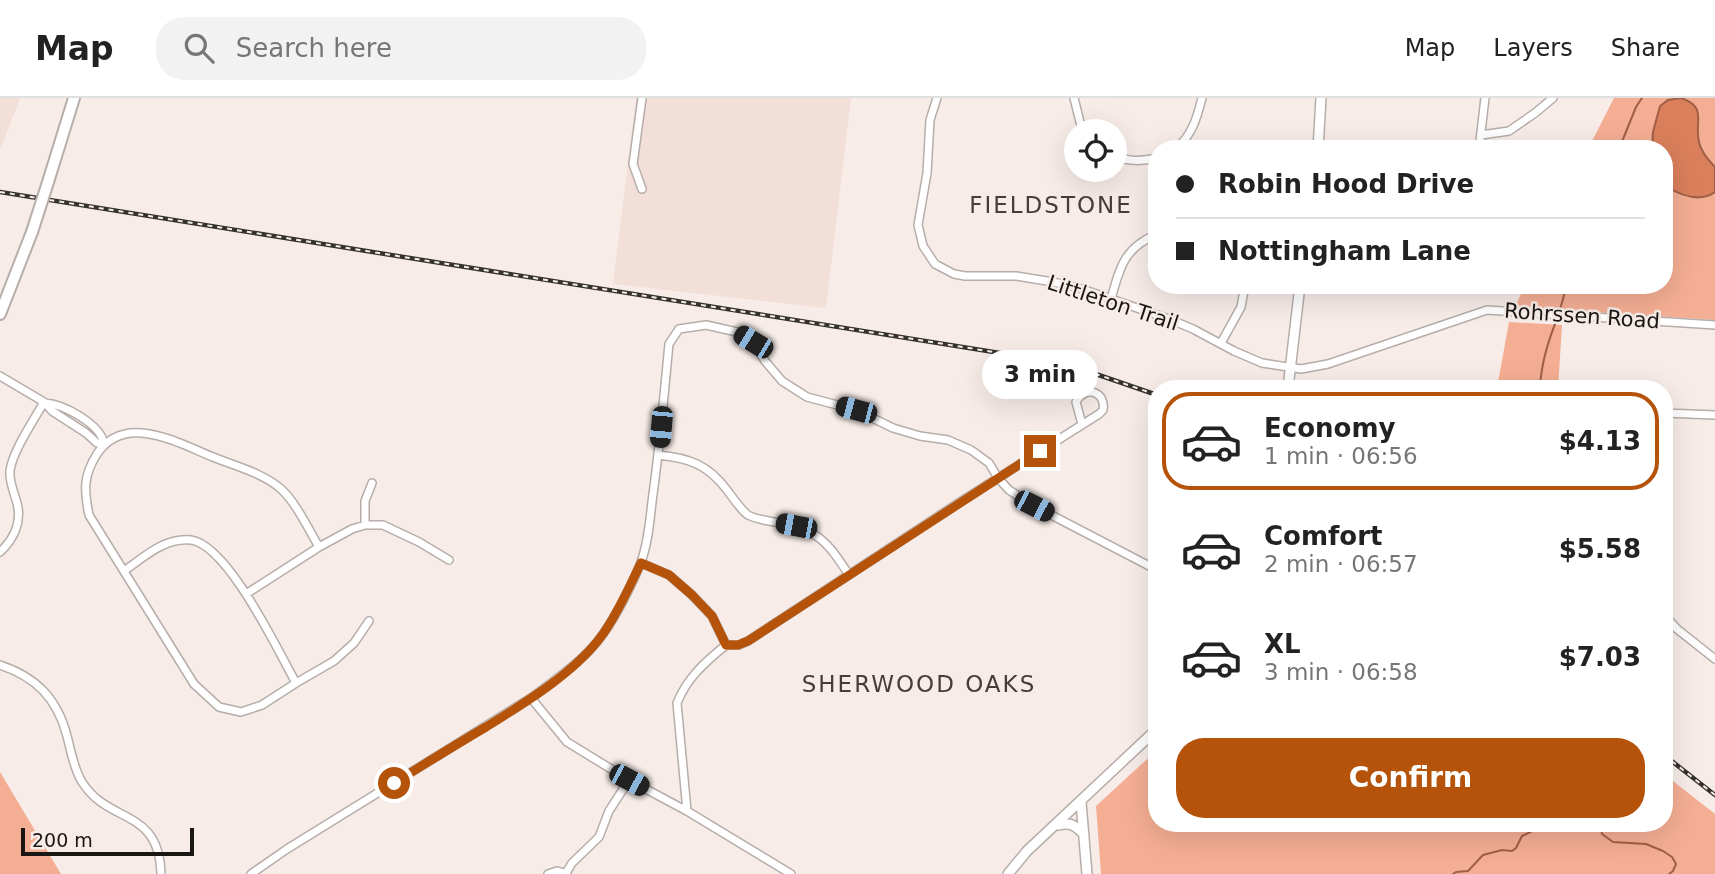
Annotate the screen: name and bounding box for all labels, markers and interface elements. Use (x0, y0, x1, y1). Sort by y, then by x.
search box (156, 17, 646, 80)
text: Map (35, 29, 114, 68)
icon: search (180, 29, 218, 67)
text: Search here (236, 33, 392, 63)
text: Map (1405, 34, 1455, 62)
text: Layers (1493, 34, 1573, 62)
text: Share (1611, 34, 1680, 62)
map controls (1064, 119, 1127, 182)
button: locate (1064, 119, 1127, 182)
text: Robin Hood Drive (1218, 169, 1474, 199)
district label: FIELDSTONE (969, 192, 1133, 218)
text: Nottingham Lane (1218, 236, 1471, 266)
street label: Littleton Trail (1044, 270, 1182, 336)
street label: Rohrssen Road (1503, 299, 1661, 333)
car (730, 322, 777, 362)
callout: 3 min (982, 350, 1098, 398)
text: 3 min (1004, 361, 1076, 387)
car (833, 394, 880, 426)
car (649, 405, 674, 449)
icon: car (1180, 410, 1243, 473)
text: Economy (1264, 413, 1395, 443)
text: $4.13 (1559, 426, 1641, 456)
route end (1024, 435, 1056, 467)
text: 1 min · 06:56 (1264, 443, 1418, 469)
car (1011, 487, 1058, 525)
car (774, 512, 819, 540)
icon: car (1180, 518, 1243, 581)
text: Comfort (1264, 521, 1382, 551)
text: $5.58 (1559, 534, 1641, 564)
text: 2 min · 06:57 (1264, 551, 1418, 577)
icon: car (1180, 626, 1243, 689)
text: XL (1264, 629, 1301, 659)
text: $7.03 (1559, 642, 1641, 672)
text: 3 min · 06:58 (1264, 659, 1418, 685)
district label: SHERWOOD OAKS (802, 671, 1036, 697)
button: Confirm (1176, 738, 1645, 818)
car (606, 761, 653, 799)
route start (378, 767, 410, 799)
scale bar (21, 825, 194, 857)
text: 200 m (32, 829, 93, 851)

